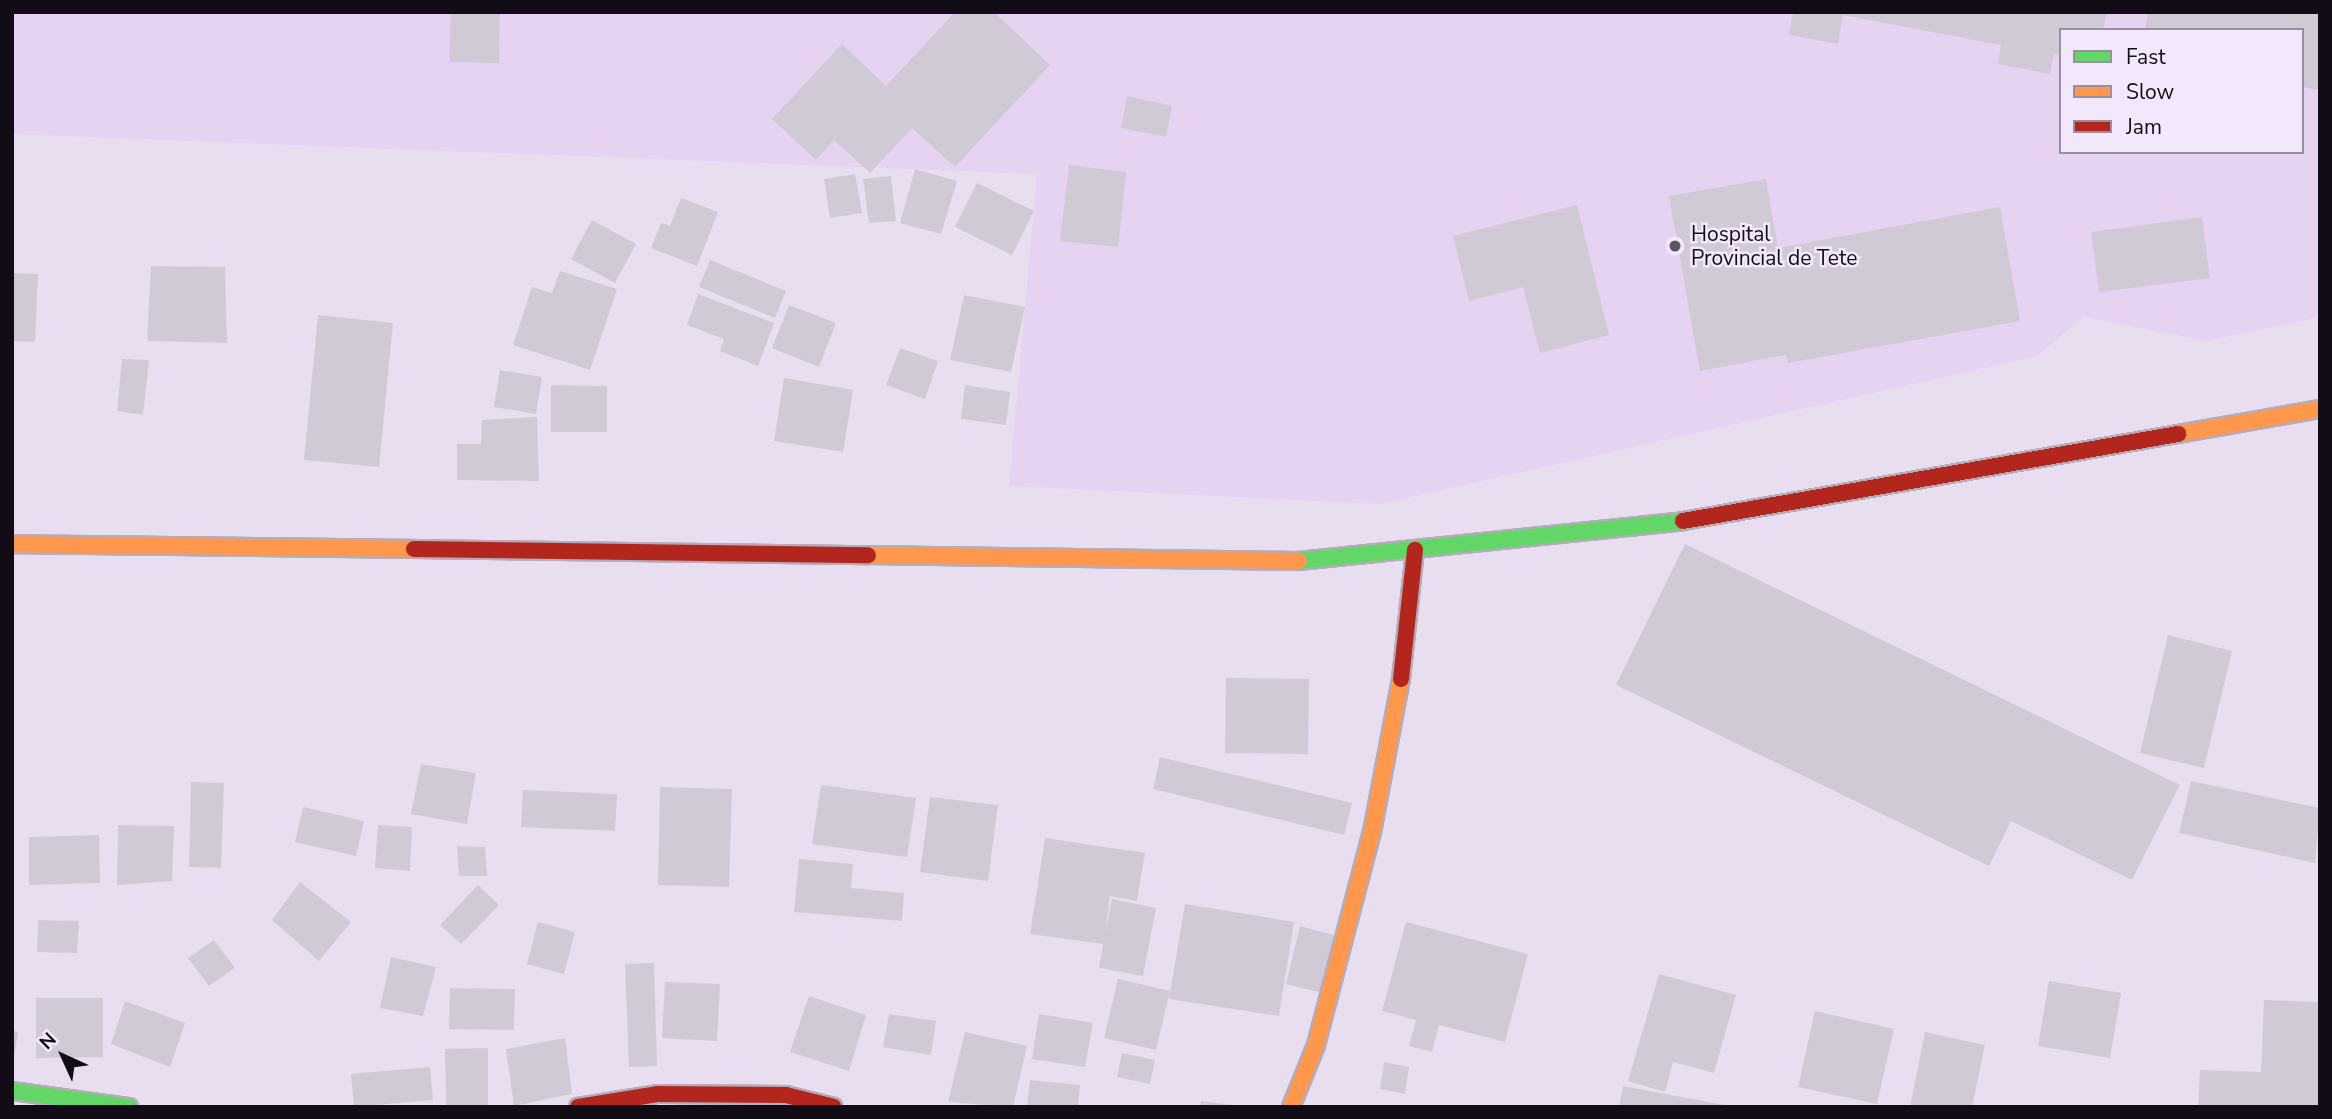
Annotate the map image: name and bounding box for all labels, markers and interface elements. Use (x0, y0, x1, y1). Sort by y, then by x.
legend (2059, 28, 2304, 154)
text: Fast (2126, 43, 2166, 71)
text: Slow (2126, 78, 2174, 106)
text: Jam (2126, 113, 2162, 141)
place label: Hospital Provincial de Tete (1691, 221, 1857, 271)
marker: Hospital Provincial de Tete (1665, 236, 1685, 256)
north arrow (28, 1021, 98, 1091)
text: N (34, 1027, 62, 1055)

